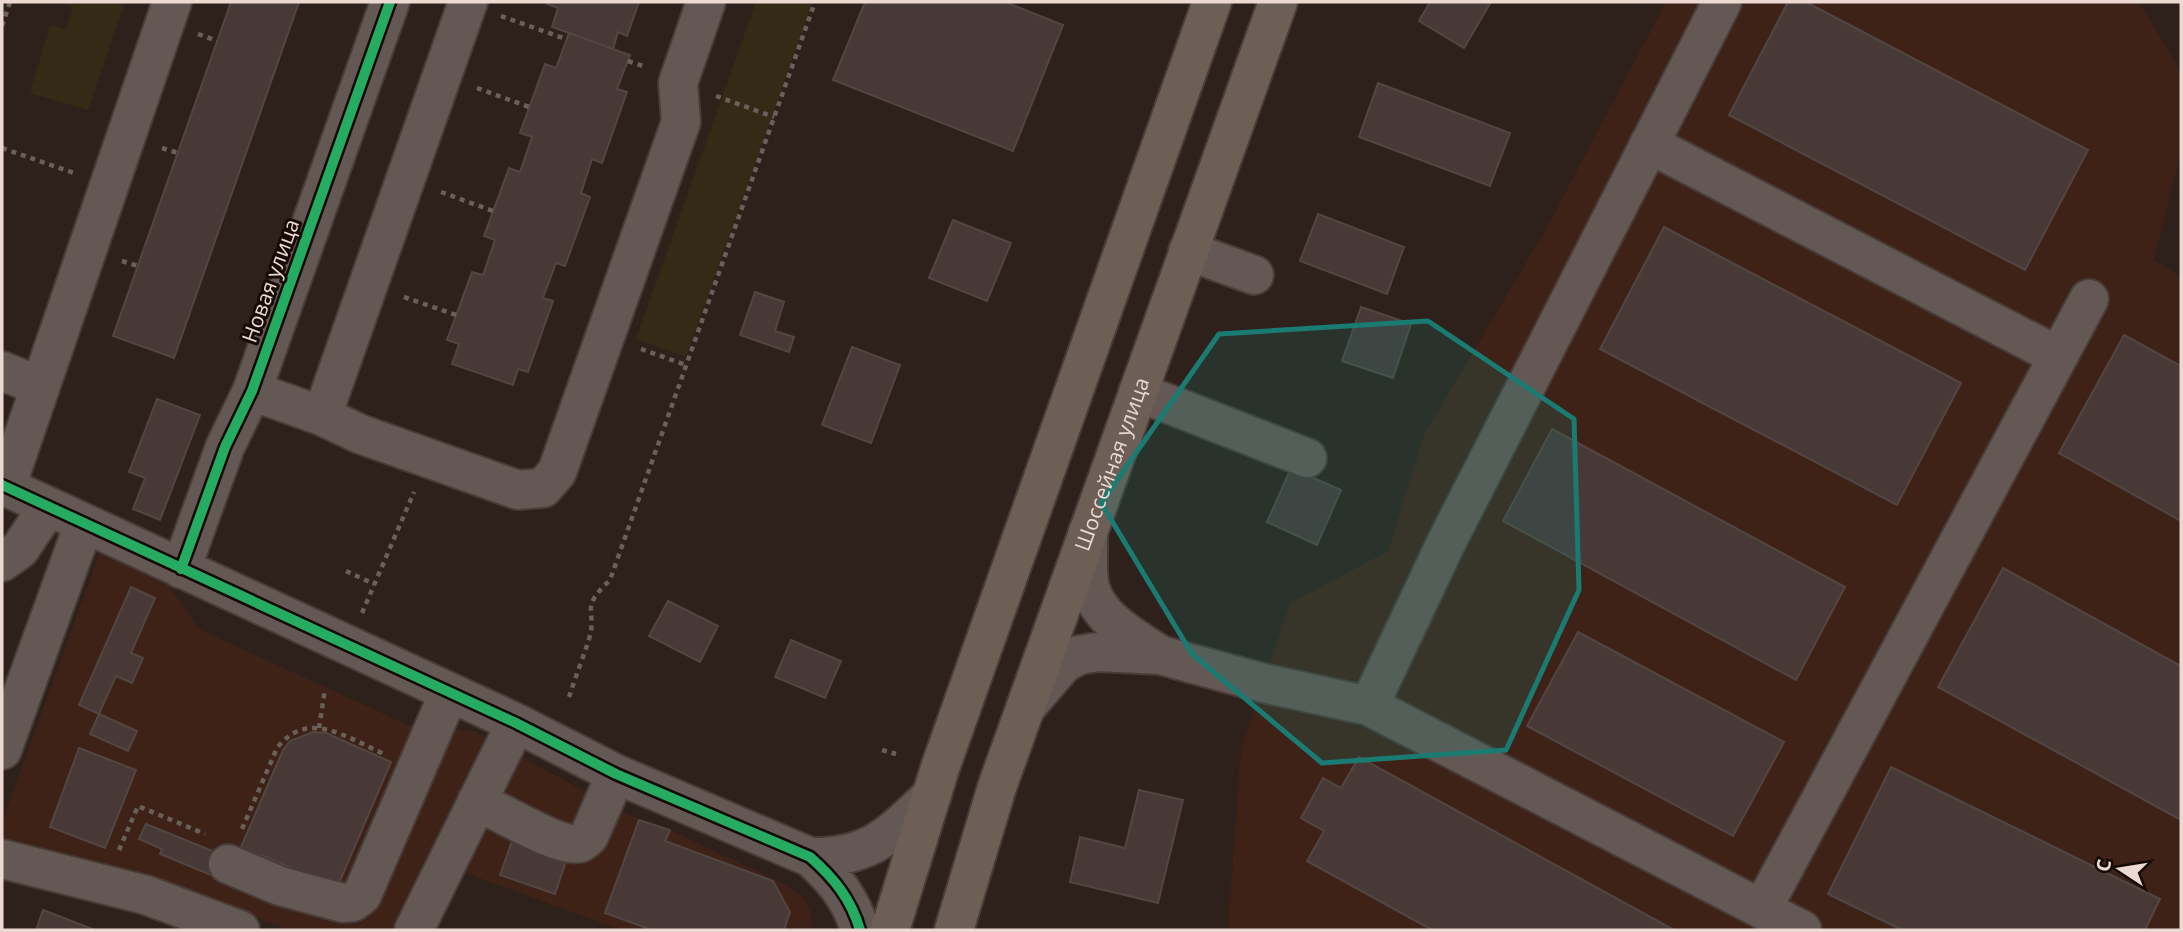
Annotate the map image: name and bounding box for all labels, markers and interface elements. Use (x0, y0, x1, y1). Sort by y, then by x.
street label: Новая улица (235, 215, 305, 346)
street label: Шоссейная улица (1068, 373, 1155, 555)
north arrow (2085, 834, 2155, 904)
text: С (2089, 857, 2117, 874)

